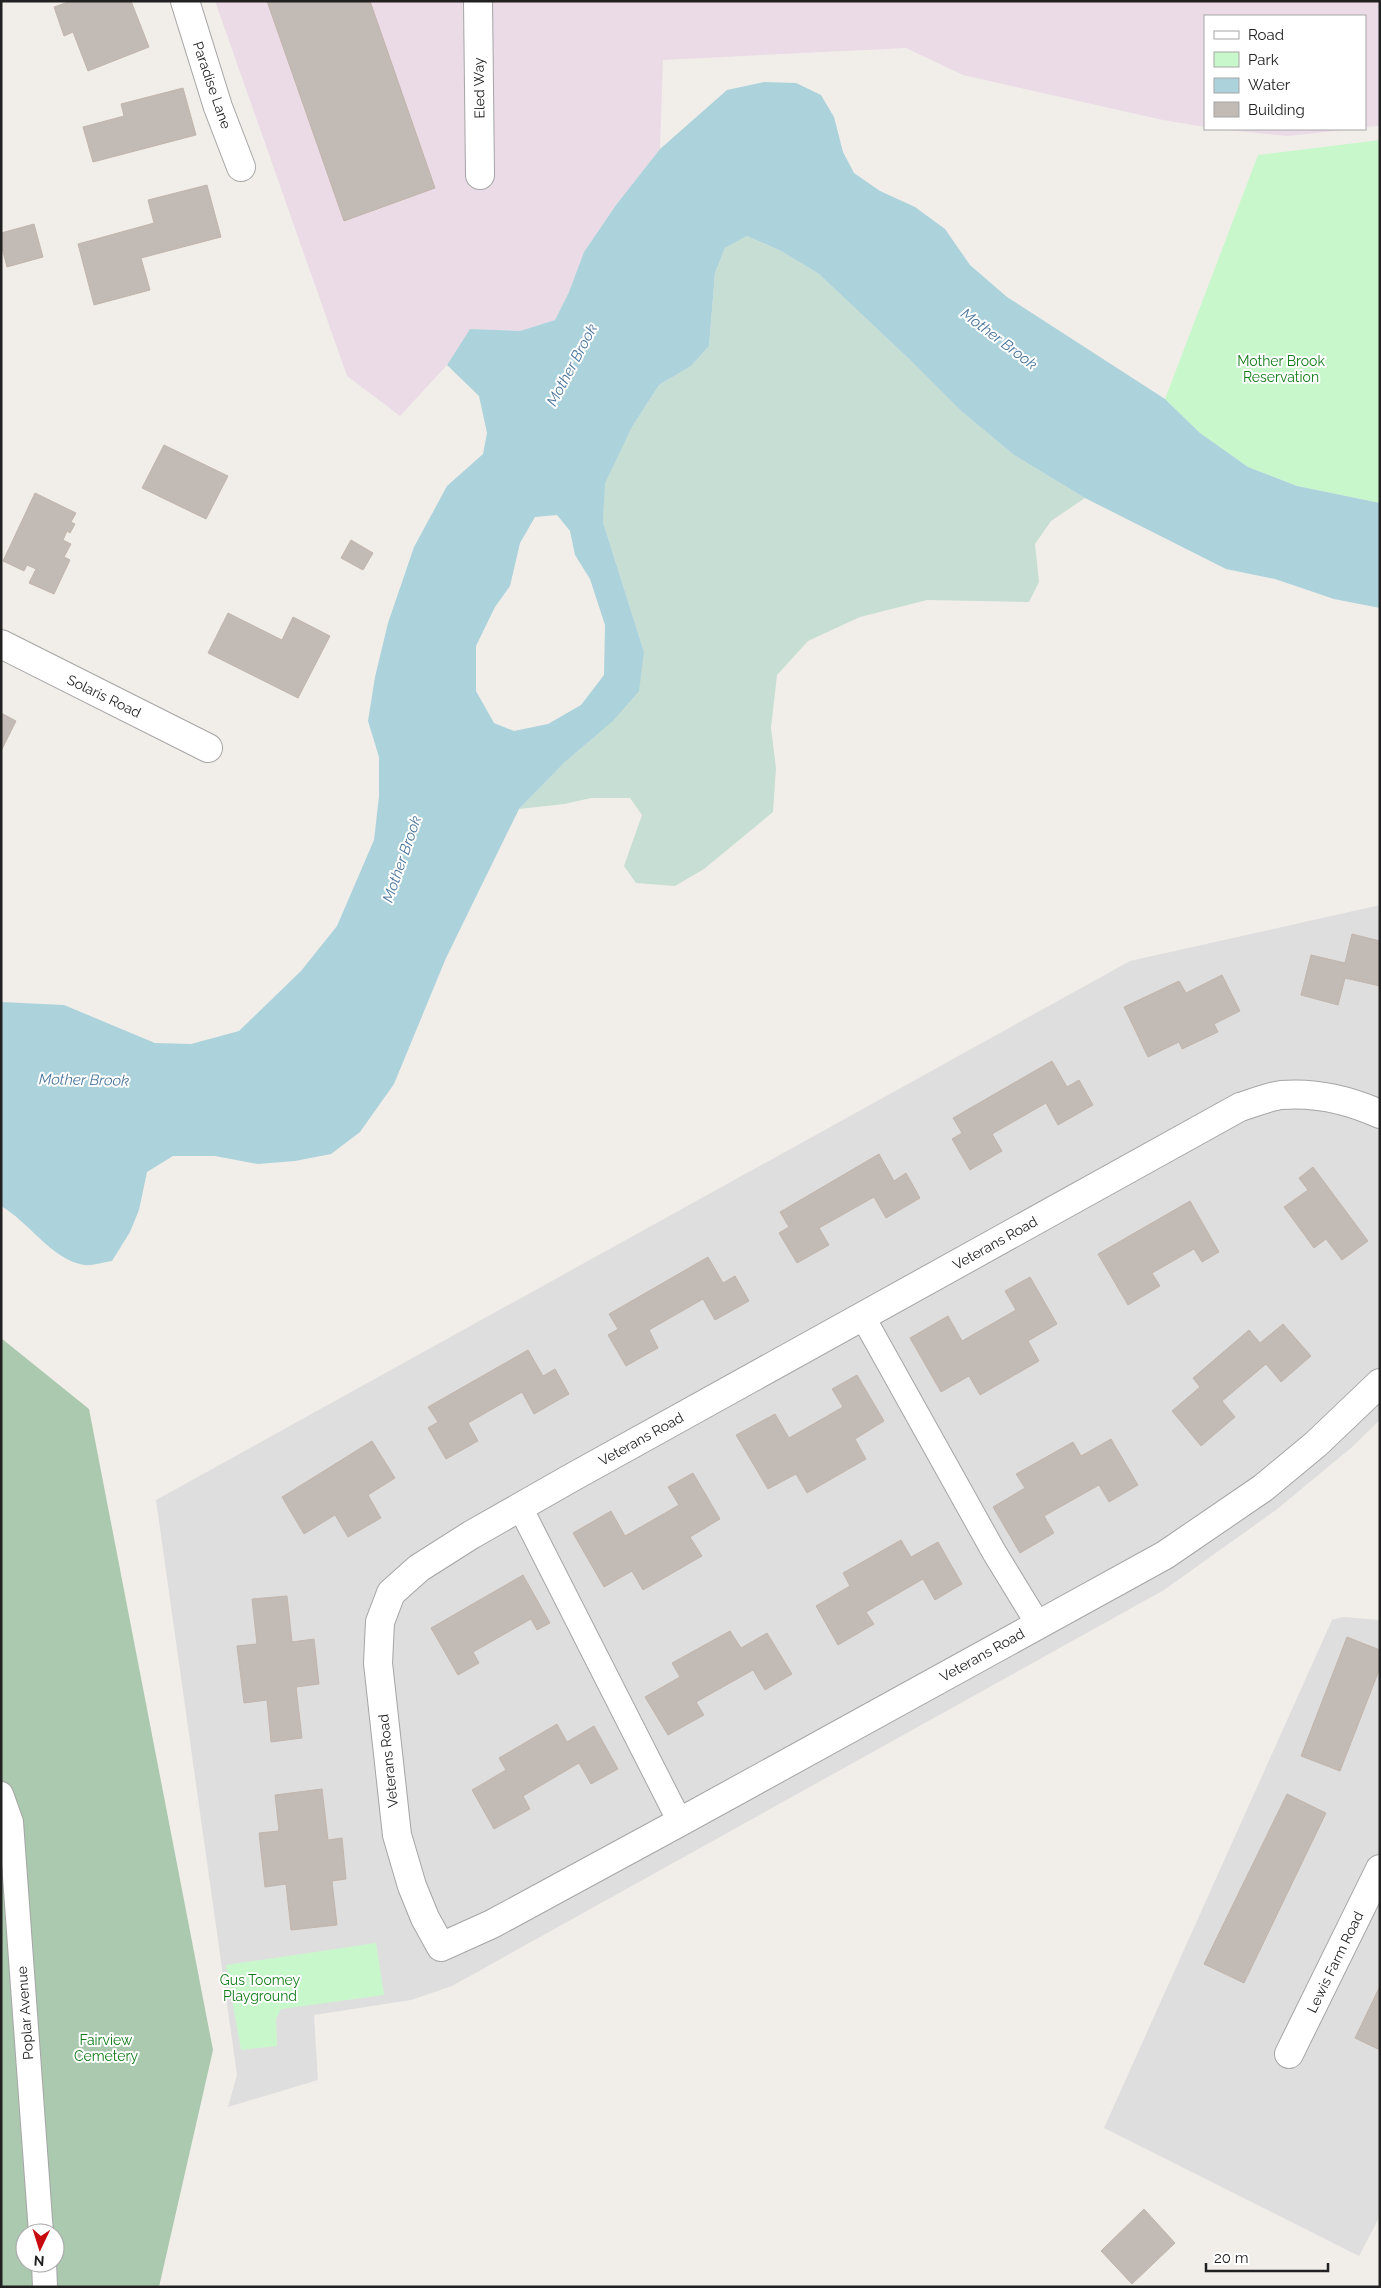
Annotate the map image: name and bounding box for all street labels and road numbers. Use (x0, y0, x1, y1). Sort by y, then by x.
street label: Paradise Lane (190, 39, 234, 131)
street label: Eled Way (470, 57, 488, 119)
street label: Solaris Road (64, 671, 144, 721)
street label: Veterans Road (950, 1213, 1040, 1273)
street label: Veterans Road (596, 1409, 686, 1469)
street label: Veterans Road (937, 1625, 1027, 1685)
street label: Veterans Road (375, 1713, 401, 1809)
street label: Lewis Farm Road (1304, 1909, 1366, 2015)
street label: Poplar Avenue (14, 1966, 36, 2060)

